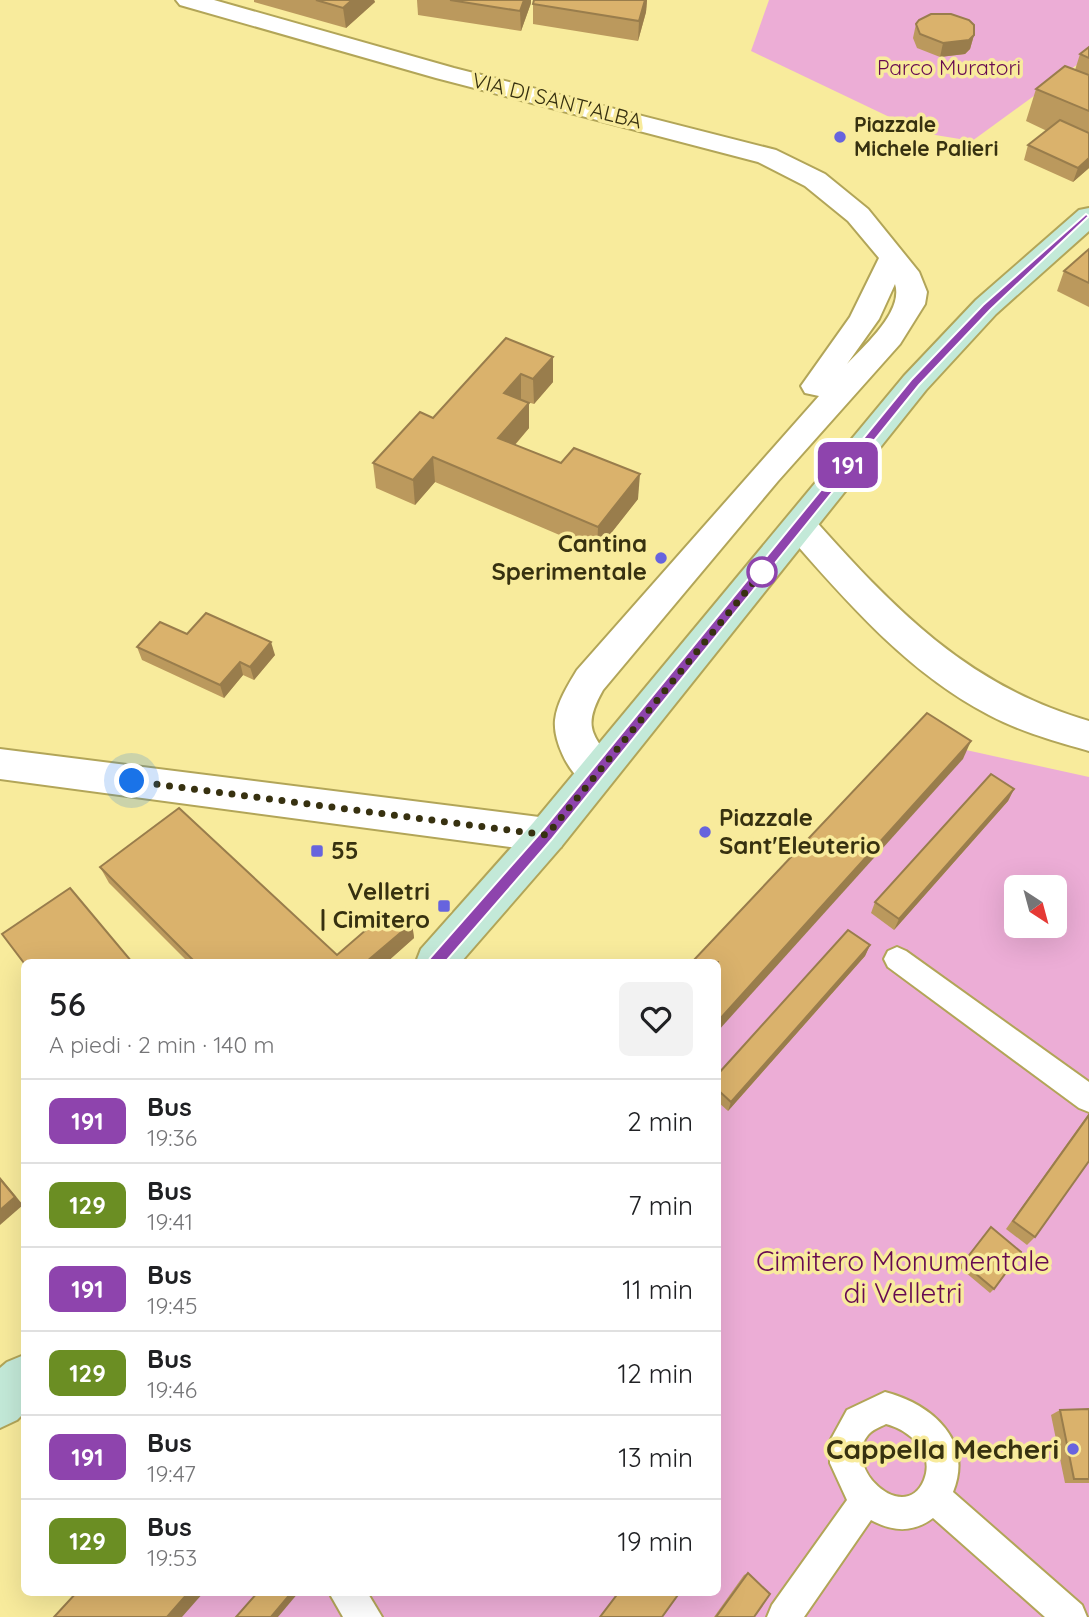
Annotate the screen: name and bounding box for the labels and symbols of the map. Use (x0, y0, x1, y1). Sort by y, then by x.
park label: Parco Muratori (877, 54, 1021, 80)
street label: VIA DI SANT'ALBA (470, 66, 645, 134)
place label: Piazzale Michele Palieri (854, 111, 998, 161)
marker: Piazzale Michele Palieri (832, 129, 848, 145)
line badge: 191 (808, 442, 888, 488)
place label: Cantina Sperimentale (491, 528, 647, 586)
marker: Cantina Sperimentale (653, 550, 669, 566)
unlabelled marker (747, 557, 777, 587)
your location (114, 763, 149, 798)
place label: Piazzale Sant'Eleuterio (719, 802, 881, 860)
marker: Piazzale Sant'Eleuterio (697, 824, 713, 840)
place label: 55 (331, 835, 359, 865)
marker: 55 (309, 843, 325, 859)
north arrow (1004, 875, 1068, 938)
place label: Velletri | Cimitero (320, 876, 430, 934)
marker: Velletri | Cimitero (436, 898, 452, 914)
park label: Cimitero Monumentale di Velletri (756, 1243, 1050, 1310)
place label: Cappella Mecheri (826, 1431, 1059, 1466)
marker: Cappella Mecheri (1065, 1441, 1081, 1457)

